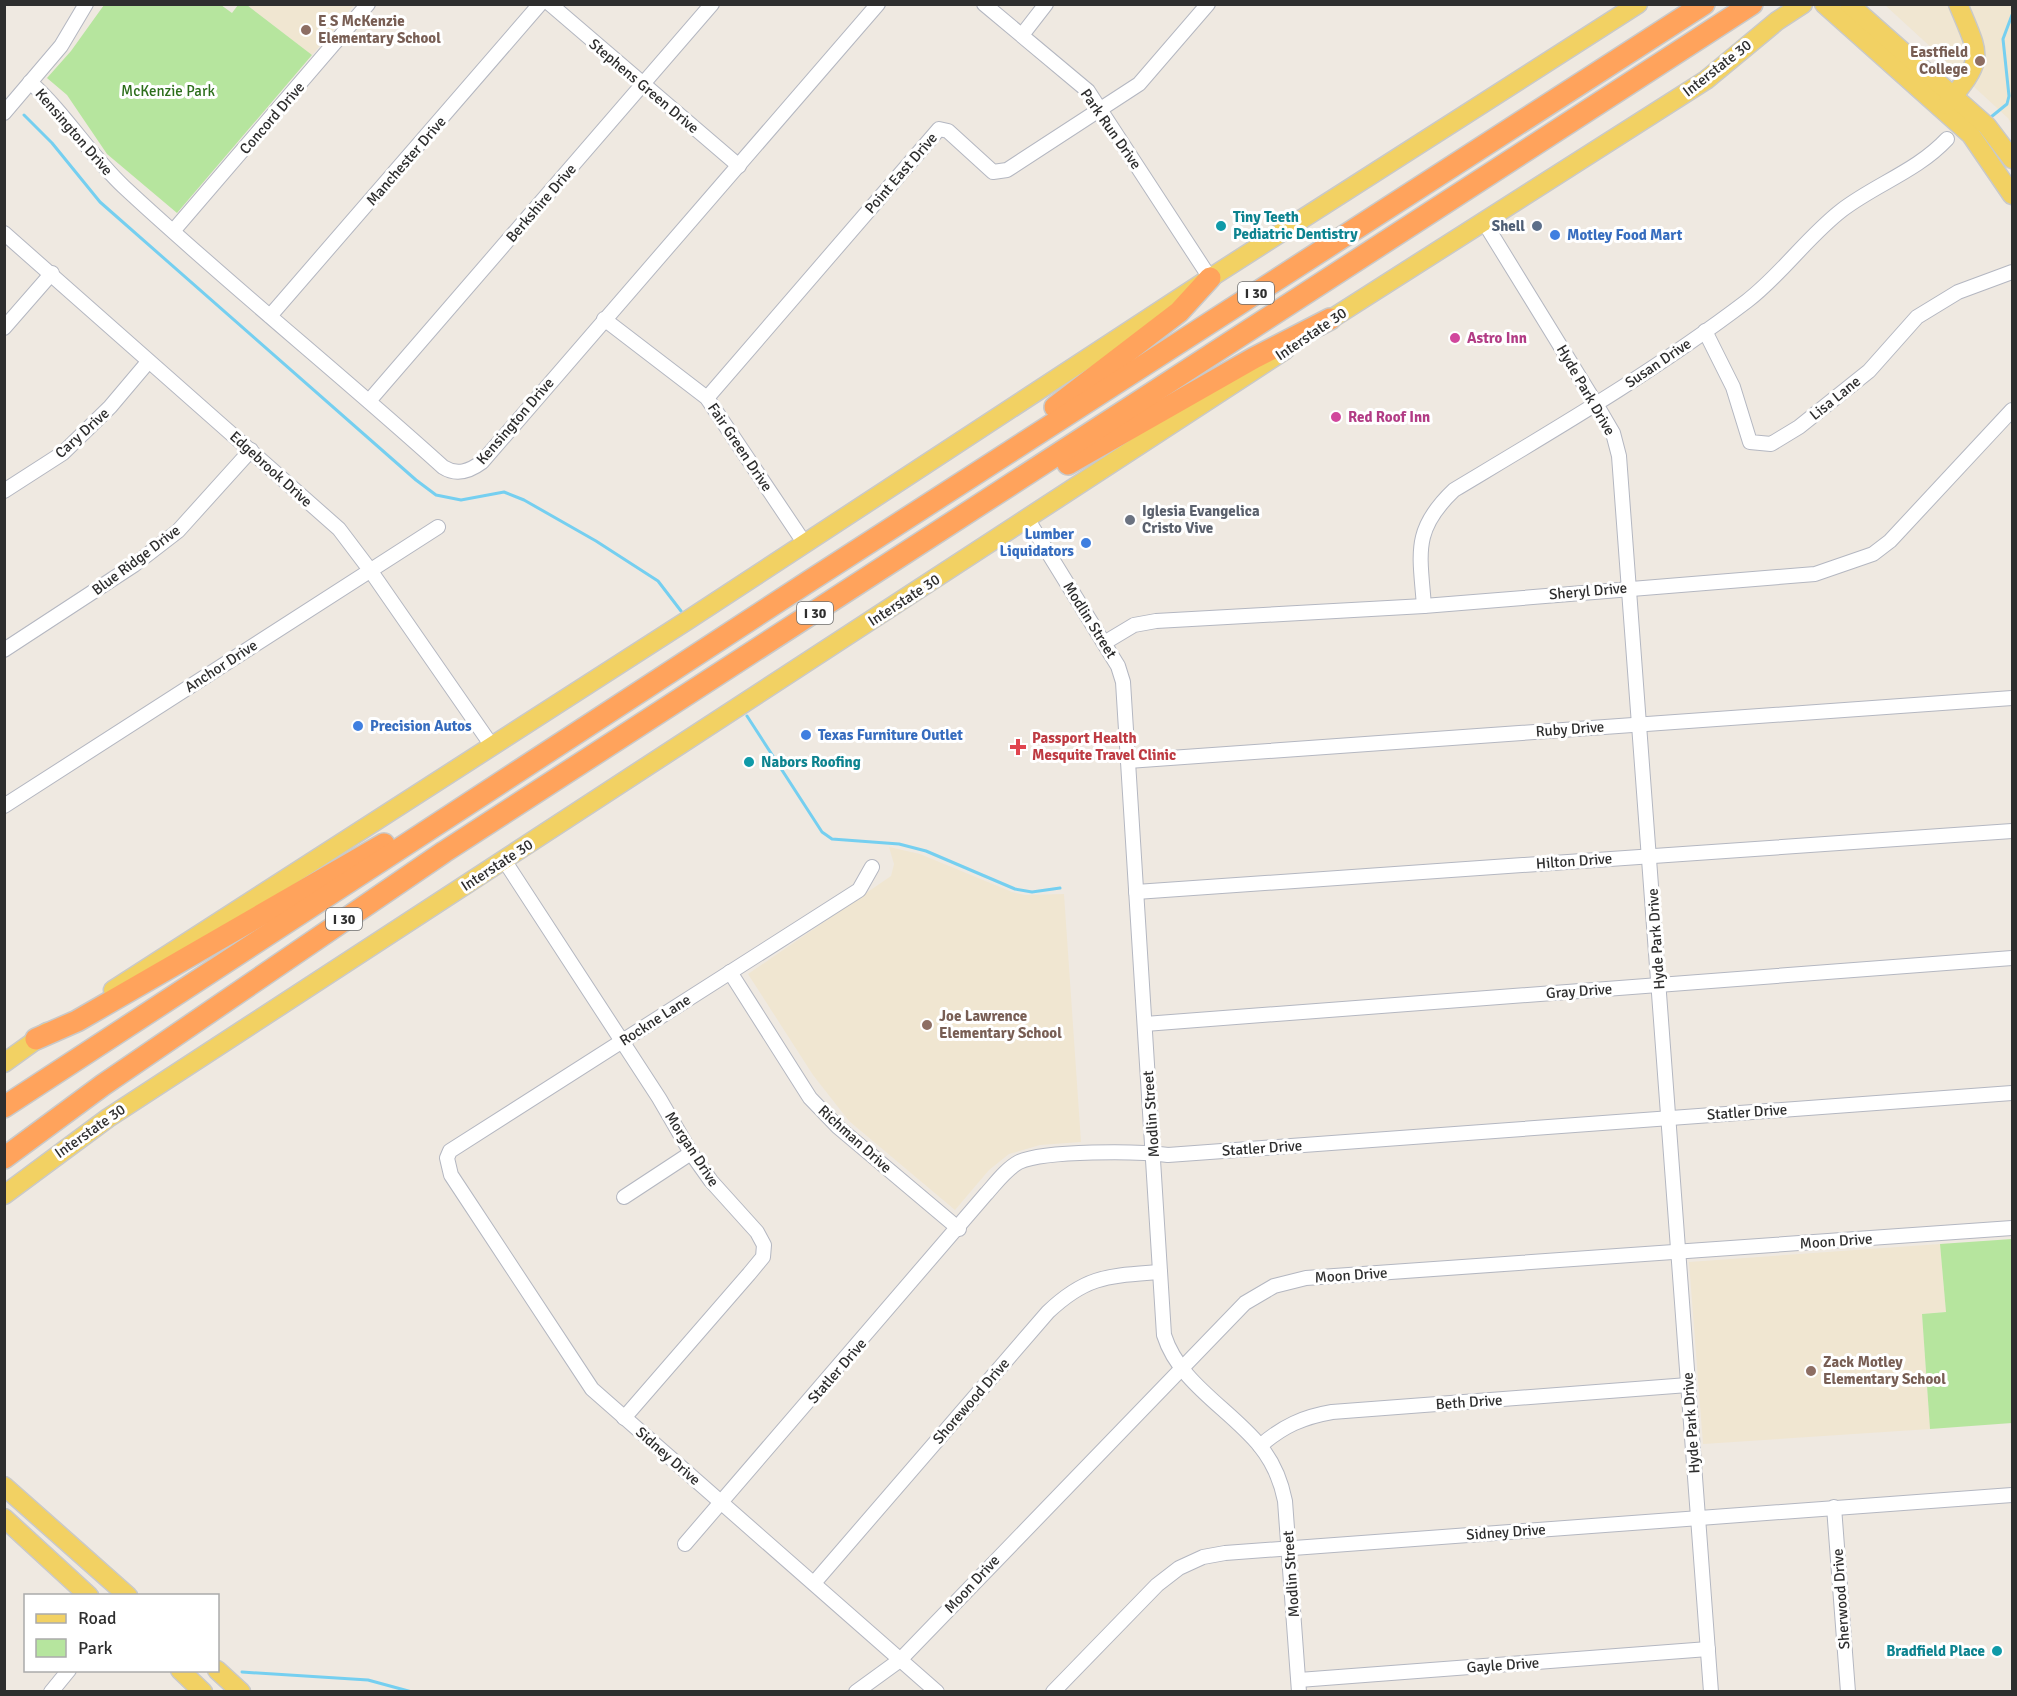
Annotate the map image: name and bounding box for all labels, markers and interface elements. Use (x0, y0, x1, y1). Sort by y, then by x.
place label: E S McKenzie Elementary School (318, 12, 441, 47)
marker: E S McKenzie Elementary School (299, 23, 313, 37)
street label: Stephens Green Drive (586, 35, 702, 137)
street label: Interstate 30 (1679, 36, 1755, 100)
place label: Eastfield College (1910, 43, 1968, 78)
marker: Eastfield College (1973, 54, 1987, 68)
street label: Concord Drive (236, 78, 308, 158)
park label: McKenzie Park (121, 82, 215, 100)
street label: Kensington Drive (31, 85, 117, 179)
street label: Park Run Drive (1077, 85, 1145, 173)
street label: Manchester Drive (362, 113, 450, 209)
street label: Point East Drive (861, 129, 941, 217)
street label: Berkshire Drive (502, 160, 580, 246)
place label: Tiny Teeth Pediatric Dentistry (1233, 208, 1358, 243)
place label: Shell (1492, 217, 1525, 235)
marker: Tiny Teeth Pediatric Dentistry (1214, 219, 1228, 233)
marker: Shell (1530, 219, 1544, 233)
place label: Motley Food Mart (1567, 226, 1683, 244)
marker: Motley Food Mart (1548, 228, 1562, 242)
road number: I 30 (1238, 282, 1274, 304)
street label: Interstate 30 (1272, 304, 1350, 364)
place label: Astro Inn (1467, 329, 1527, 347)
marker: Astro Inn (1448, 331, 1462, 345)
street label: Susan Drive (1622, 334, 1694, 392)
street label: Hyde Park Drive (1553, 342, 1619, 438)
street label: Lisa Lane (1806, 372, 1864, 424)
street label: Kensington Drive (472, 374, 558, 468)
street label: Fair Green Drive (704, 399, 776, 495)
street label: Cary Drive (51, 404, 113, 462)
place label: Red Roof Inn (1348, 408, 1430, 426)
marker: Red Roof Inn (1329, 410, 1343, 424)
street label: Edgebrook Drive (226, 427, 316, 511)
place label: Iglesia Evangelica Cristo Vive (1142, 502, 1260, 537)
marker: Iglesia Evangelica Cristo Vive (1123, 513, 1137, 527)
street label: Blue Ridge Drive (88, 521, 184, 599)
place label: Lumber Liquidators (1000, 525, 1074, 560)
marker: Lumber Liquidators (1079, 536, 1093, 550)
street label: Interstate 30 (865, 570, 943, 630)
street label: Modlin Street (1059, 578, 1121, 662)
street label: Sheryl Drive (1548, 579, 1628, 603)
road number: I 30 (797, 602, 833, 624)
street label: Anchor Drive (181, 636, 261, 696)
place label: Precision Autos (370, 717, 472, 735)
street label: Ruby Drive (1535, 718, 1605, 740)
marker: Precision Autos (351, 719, 365, 733)
place label: Texas Furniture Outlet (818, 726, 963, 744)
marker: Texas Furniture Outlet (799, 728, 813, 742)
place label: Passport Health Mesquite Travel Clinic (1032, 729, 1176, 764)
marker: Passport Health Mesquite Travel Clinic (1009, 738, 1027, 756)
place label: Nabors Roofing (761, 753, 861, 771)
marker: Nabors Roofing (742, 755, 756, 769)
street label: Interstate 30 (458, 835, 536, 895)
street label: Hilton Drive (1535, 849, 1613, 873)
street label: Hyde Park Drive (1643, 888, 1669, 990)
road number: I 30 (326, 908, 362, 930)
street label: Gray Drive (1545, 980, 1613, 1002)
street label: Rockne Lane (616, 990, 694, 1050)
place label: Joe Lawrence Elementary School (939, 1007, 1062, 1042)
marker: Joe Lawrence Elementary School (920, 1018, 934, 1032)
street label: Modlin Street (1139, 1070, 1163, 1158)
street label: Interstate 30 (51, 1100, 129, 1162)
street label: Statler Drive (1706, 1100, 1788, 1124)
street label: Richman Drive (814, 1101, 896, 1177)
street label: Morgan Drive (661, 1108, 723, 1190)
street label: Statler Drive (1221, 1136, 1303, 1160)
street label: Moon Drive (1799, 1229, 1873, 1253)
street label: Moon Drive (1314, 1263, 1388, 1287)
street label: Statler Drive (804, 1335, 870, 1407)
place label: Zack Motley Elementary School (1823, 1353, 1946, 1388)
street label: Shorewood Drive (929, 1354, 1013, 1448)
marker: Zack Motley Elementary School (1804, 1364, 1818, 1378)
street label: Hyde Park Drive (1678, 1372, 1704, 1474)
street label: Beth Drive (1435, 1391, 1503, 1413)
street label: Sidney Drive (632, 1423, 704, 1489)
street label: Sidney Drive (1466, 1520, 1546, 1544)
street label: Modlin Street (1279, 1530, 1303, 1618)
street label: Sherwood Drive (1829, 1548, 1853, 1650)
street label: Moon Drive (941, 1551, 1003, 1617)
legend (24, 1594, 219, 1672)
text: Road (78, 1607, 117, 1629)
text: Park (78, 1637, 113, 1659)
place label: Bradfield Place (1886, 1642, 1985, 1660)
marker: Bradfield Place (1990, 1644, 2004, 1658)
street label: Gayle Drive (1466, 1653, 1540, 1677)

